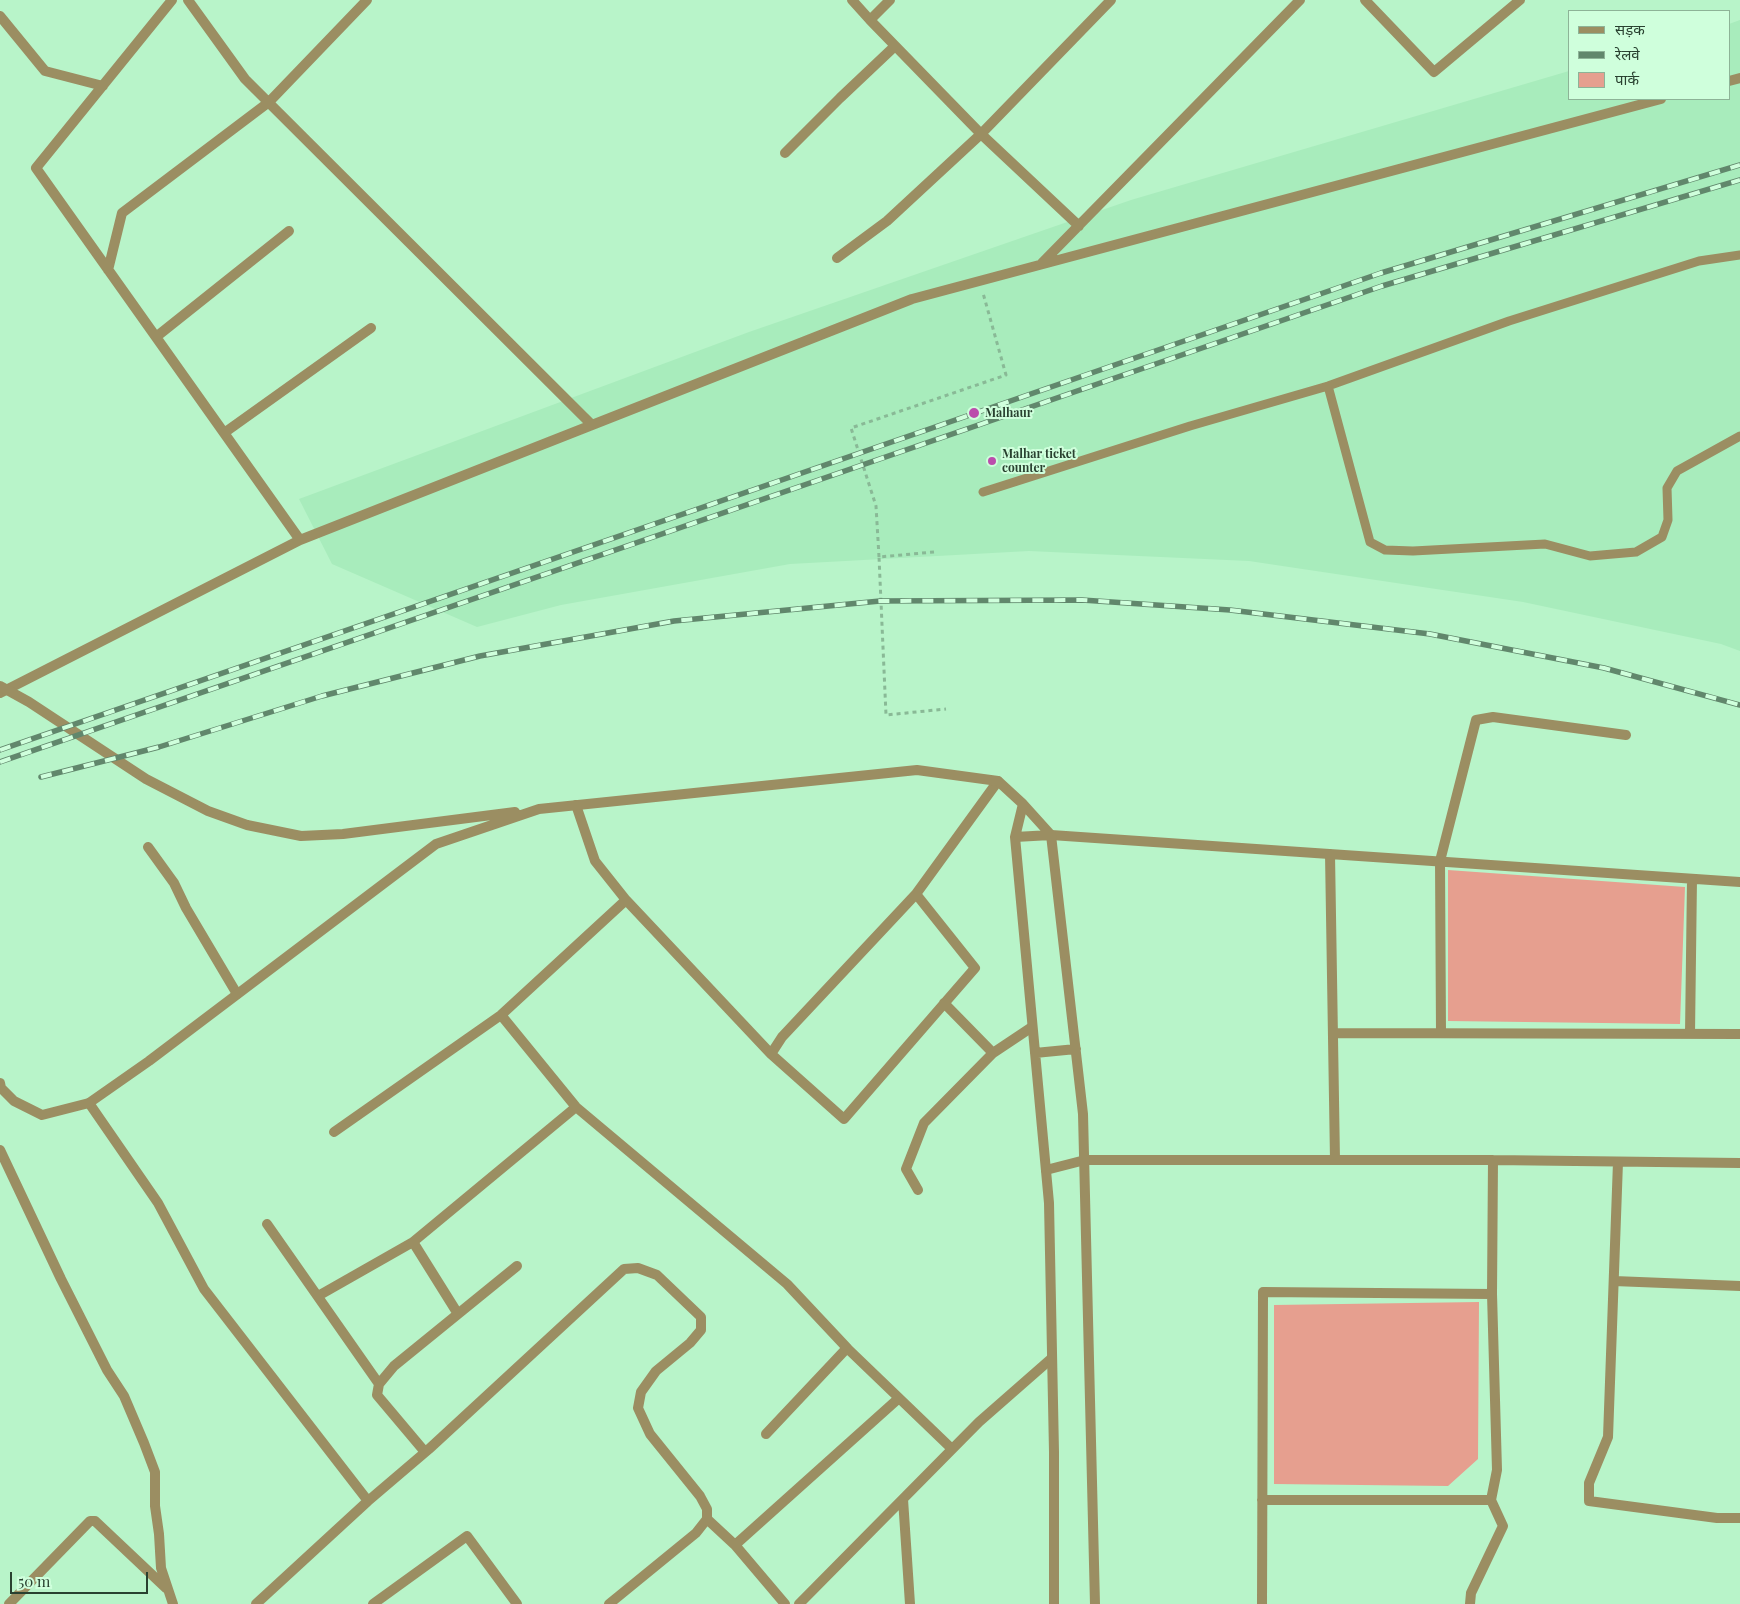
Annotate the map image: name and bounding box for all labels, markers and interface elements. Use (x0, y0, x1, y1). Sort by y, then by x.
legend (1568, 10, 1730, 100)
text: सड़क (1615, 19, 1645, 39)
text: रेलवे (1615, 44, 1640, 64)
text: पार्क (1615, 69, 1639, 89)
marker: Malhaur (967, 406, 981, 420)
place label: Malhaur (985, 406, 1032, 420)
place label: Malhar ticket counter (1002, 447, 1076, 475)
marker: Malhar ticket counter (986, 455, 998, 467)
scale bar (12, 1562, 150, 1594)
text: 50 m (18, 1571, 50, 1591)

